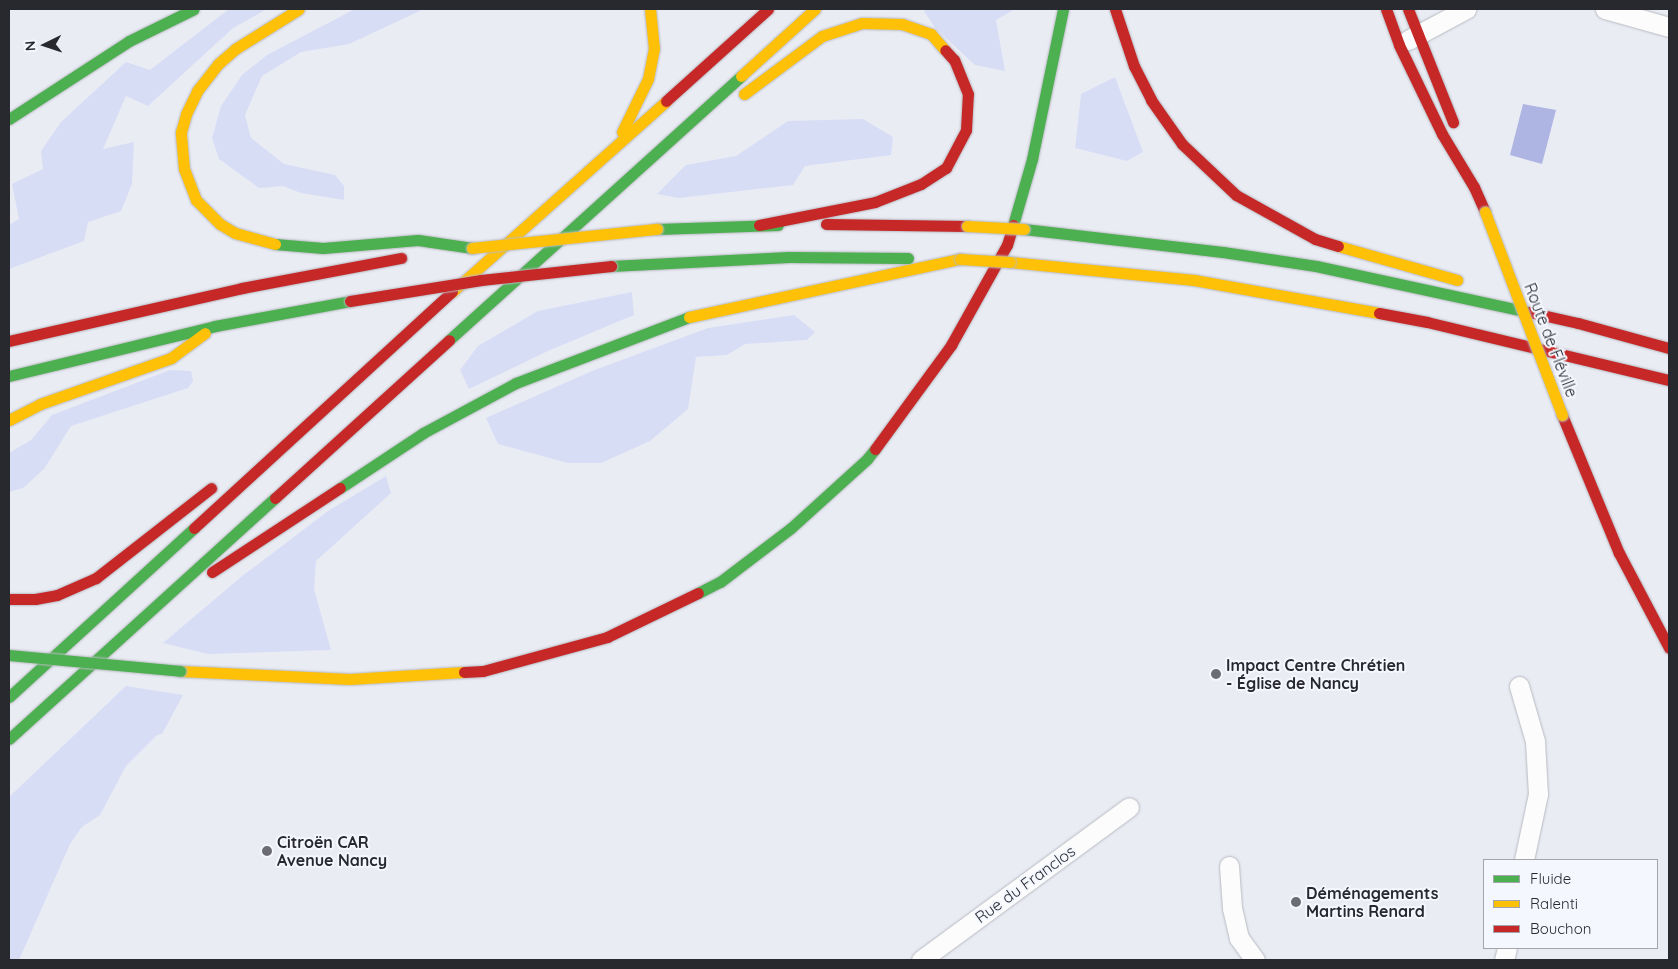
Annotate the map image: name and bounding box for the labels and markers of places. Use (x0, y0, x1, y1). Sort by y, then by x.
place label: Impact Centre Chrétien - Église de Nancy (1226, 655, 1405, 693)
marker: Impact Centre Chrétien - Église de Nancy (1210, 668, 1222, 680)
place label: Citroën CAR Avenue Nancy (277, 832, 387, 870)
marker: Citroën CAR Avenue Nancy (261, 845, 273, 857)
place label: Déménagements Martins Renard (1306, 883, 1438, 921)
marker: Déménagements Martins Renard (1290, 896, 1302, 908)

